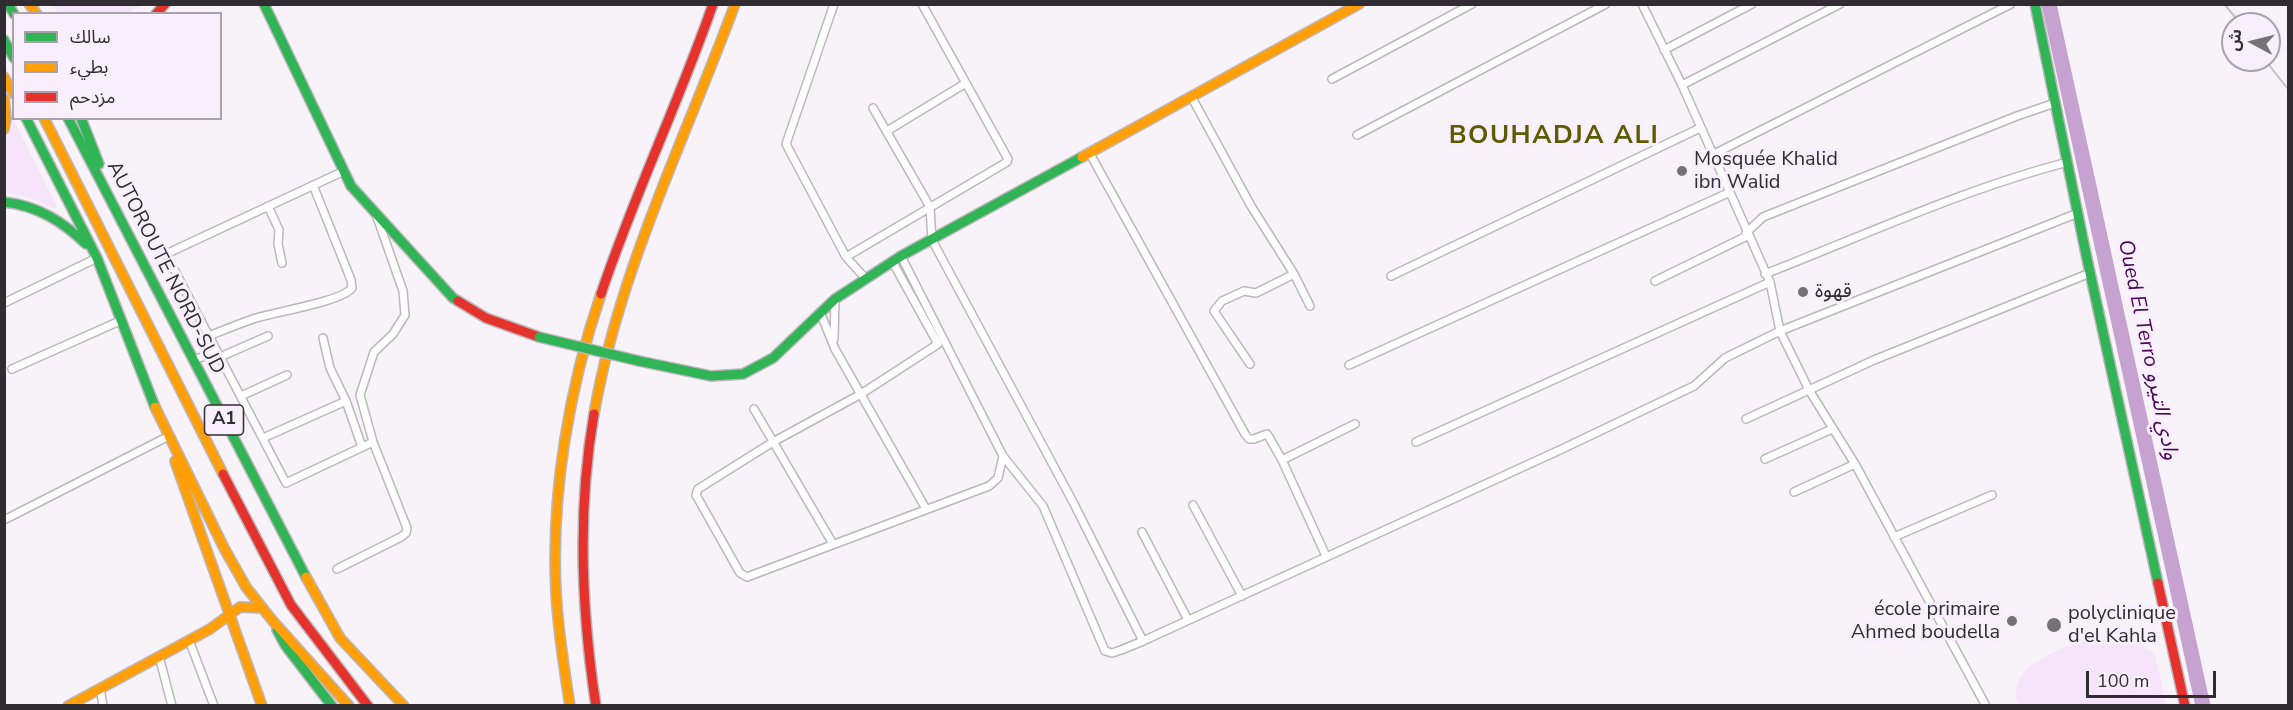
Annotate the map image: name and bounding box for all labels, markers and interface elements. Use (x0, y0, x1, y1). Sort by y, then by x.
legend (12, 12, 222, 120)
north arrow (2221, 12, 2281, 72)
text: سالك (70, 25, 111, 49)
text: ش (2223, 28, 2247, 52)
text: بطيء (70, 55, 108, 79)
text: مزدحم (70, 85, 115, 109)
district label: BOUHADJA ALI (1449, 121, 1659, 153)
place label: Mosquée Khalid ibn Walid (1694, 148, 1838, 195)
street label: AUTOROUTE NORD-SUD (101, 158, 229, 378)
marker: Mosquée Khalid ibn Walid (1675, 164, 1689, 178)
water label: Oued El Terro وادي التيرو (2111, 238, 2183, 462)
place label: قهوة (1815, 280, 1852, 304)
marker: قهوة (1796, 285, 1810, 299)
road number: A1 (204, 405, 244, 435)
place label: école primaire Ahmed boudella (1851, 598, 2000, 645)
place label: polyclinique d'el Kahla (2068, 602, 2176, 649)
marker: école primaire Ahmed boudella (2005, 614, 2019, 628)
marker: polyclinique d'el Kahla (2045, 616, 2063, 634)
scale bar (2089, 659, 2220, 697)
text: 100 m (2097, 669, 2149, 693)

